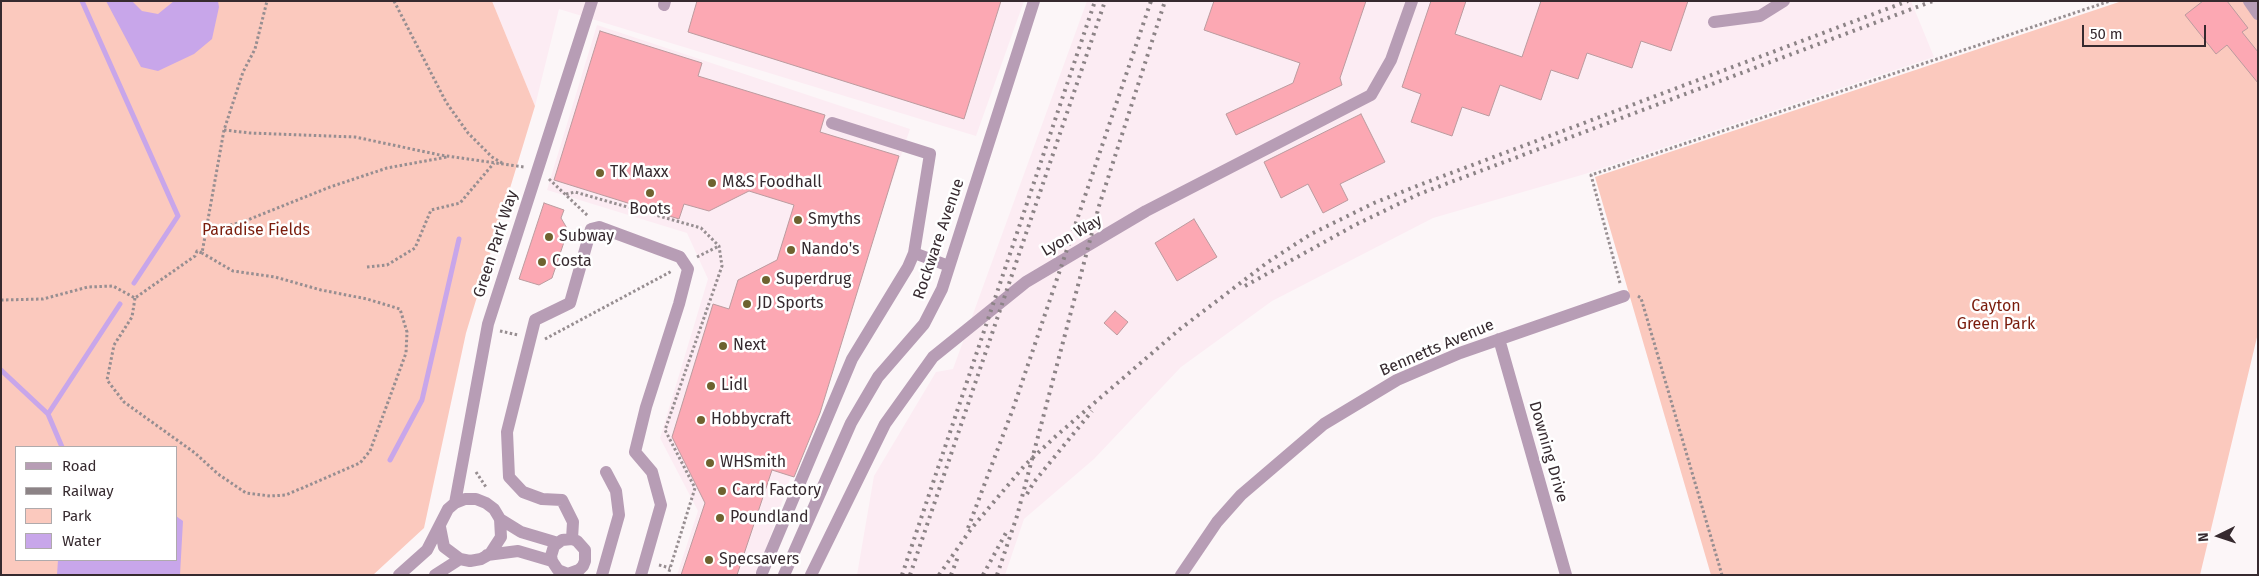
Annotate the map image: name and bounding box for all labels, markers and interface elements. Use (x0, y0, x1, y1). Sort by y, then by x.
scale bar (2084, 15, 2208, 47)
text: 50 m (2090, 25, 2123, 43)
place label: TK Maxx (610, 163, 669, 183)
marker: TK Maxx (594, 167, 606, 179)
place label: M&S Foodhall (722, 173, 822, 193)
street label: Rockware Avenue (909, 176, 969, 302)
marker: M&S Foodhall (706, 177, 718, 189)
marker: Boots (644, 187, 656, 199)
street label: Green Park Way (470, 188, 522, 300)
place label: Boots (629, 200, 671, 220)
place label: Smyths (808, 210, 861, 230)
street label: Lyon Way (1038, 211, 1106, 261)
marker: Smyths (792, 214, 804, 226)
park label: Paradise Fields (202, 221, 310, 241)
place label: Subway (559, 227, 614, 247)
marker: Subway (543, 231, 555, 243)
place label: Nando's (801, 240, 860, 260)
marker: Nando's (785, 244, 797, 256)
place label: Costa (552, 252, 592, 272)
marker: Costa (536, 256, 548, 268)
place label: Superdrug (776, 270, 851, 290)
marker: Superdrug (760, 274, 772, 286)
place label: JD Sports (757, 294, 823, 314)
park label: Cayton Green Park (1957, 297, 2035, 335)
marker: JD Sports (741, 298, 753, 310)
street label: Bennetts Avenue (1377, 315, 1497, 381)
place label: Next (733, 336, 766, 356)
marker: Next (717, 340, 729, 352)
place label: Lidl (721, 376, 748, 396)
marker: Lidl (705, 380, 717, 392)
street label: Downing Drive (1524, 399, 1572, 505)
place label: Hobbycraft (711, 410, 791, 430)
marker: Hobbycraft (695, 414, 707, 426)
legend (15, 446, 178, 561)
place label: WHSmith (720, 453, 786, 473)
text: Road (62, 457, 97, 475)
marker: WHSmith (704, 457, 716, 469)
place label: Card Factory (732, 481, 821, 501)
text: Railway (62, 482, 114, 500)
marker: Card Factory (716, 485, 728, 497)
text: Park (62, 507, 92, 525)
place label: Poundland (730, 508, 809, 528)
north arrow (2194, 511, 2244, 561)
marker: Poundland (714, 512, 726, 524)
text: Water (62, 532, 101, 550)
text: N (2195, 532, 2212, 542)
place label: Specsavers (719, 550, 799, 570)
marker: Specsavers (703, 554, 715, 566)

